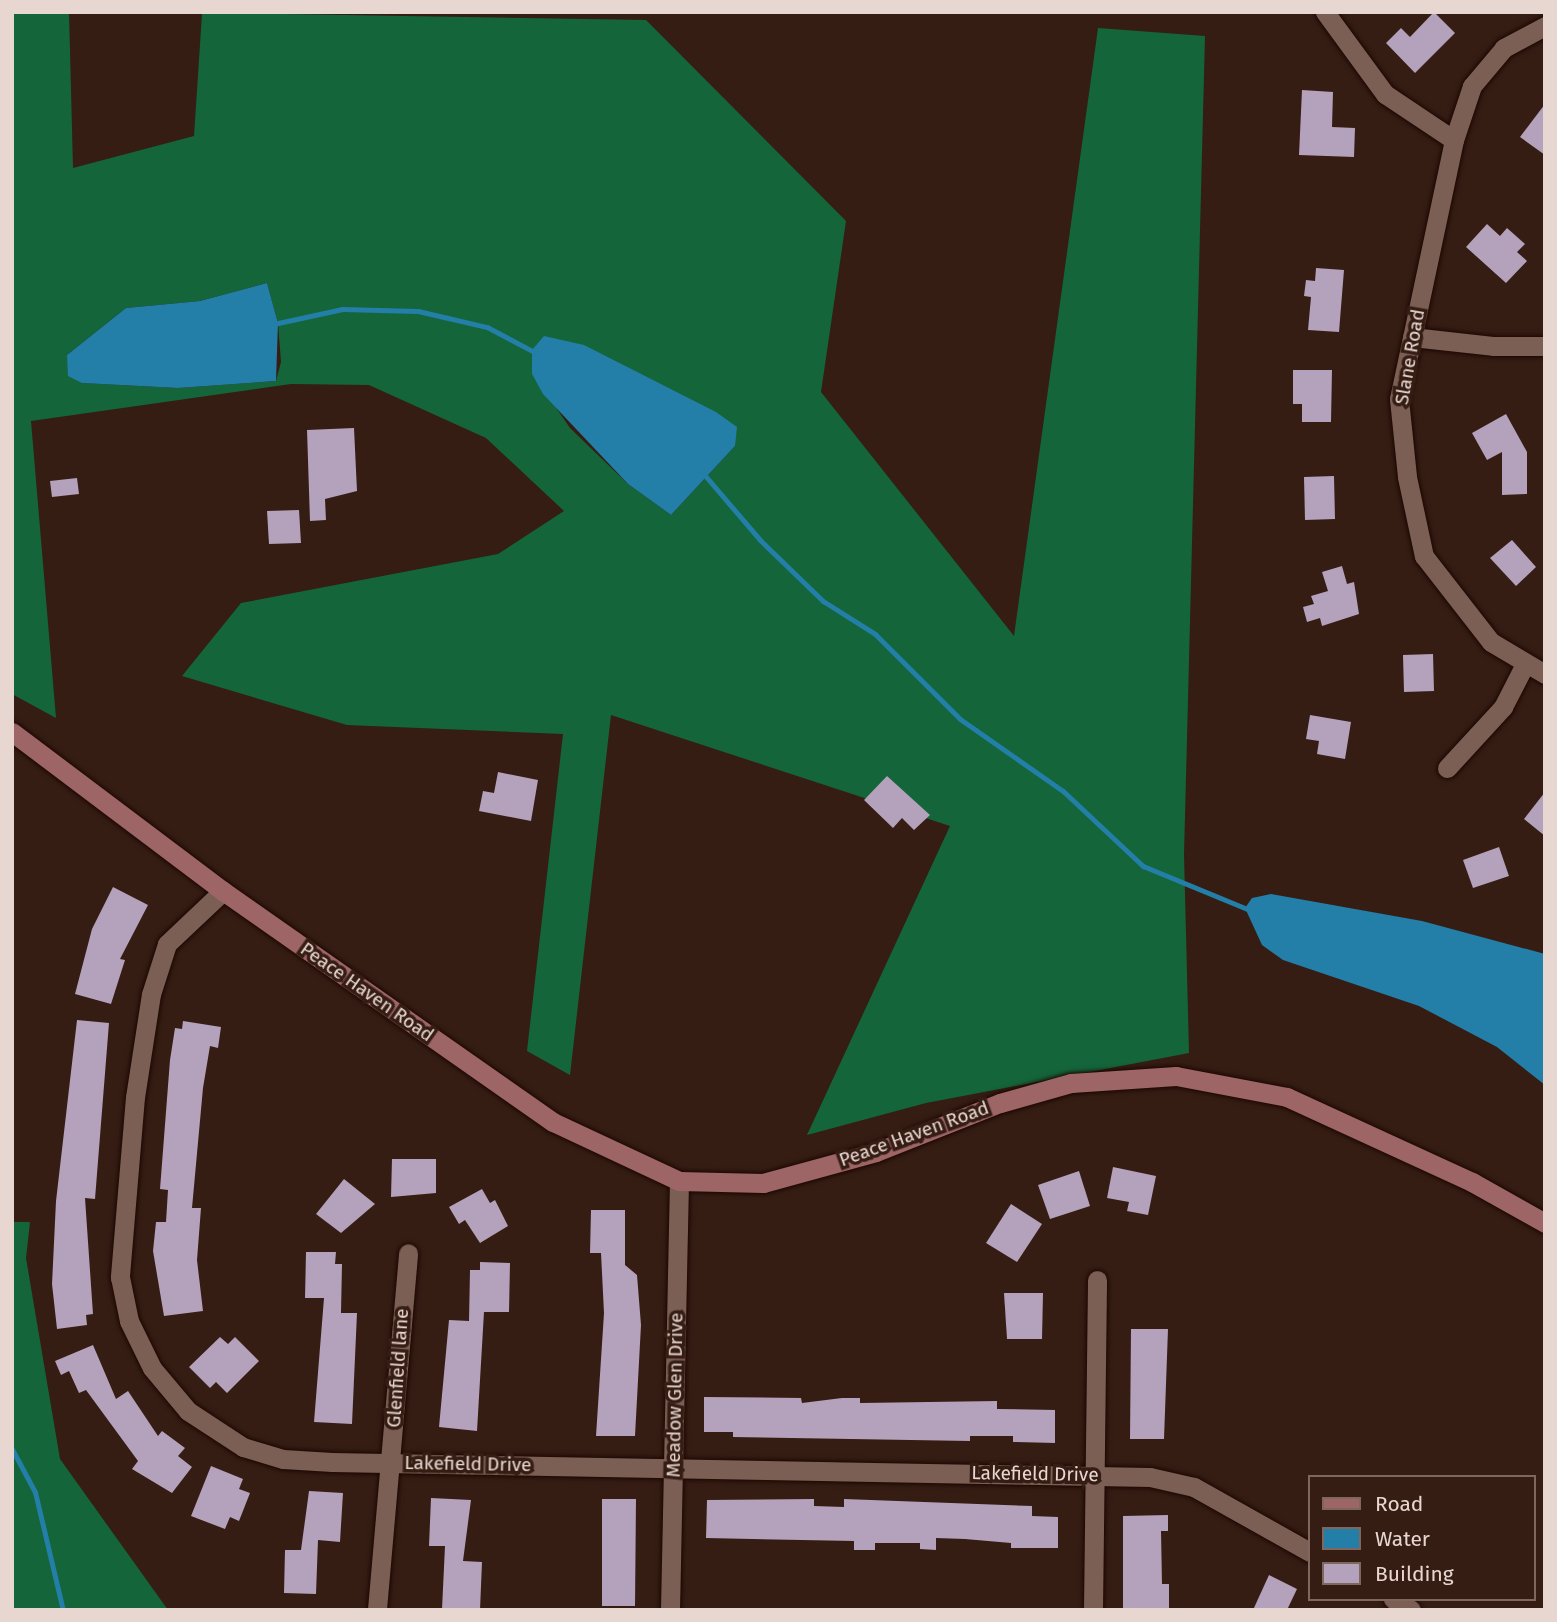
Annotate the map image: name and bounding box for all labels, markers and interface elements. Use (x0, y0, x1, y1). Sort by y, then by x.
street label: Slane Road (1390, 308, 1430, 406)
street label: Peace Haven Road (296, 937, 438, 1047)
street label: Peace Haven Road (836, 1096, 992, 1172)
street label: Glenfield lane (382, 1308, 414, 1428)
street label: Meadow Glen Drive (662, 1312, 688, 1478)
street label: Lakefield Drive (404, 1451, 532, 1477)
street label: Lakefield Drive (971, 1461, 1099, 1487)
legend (1308, 1475, 1536, 1601)
text: Road (1375, 1491, 1423, 1517)
text: Water (1375, 1526, 1430, 1552)
text: Building (1375, 1561, 1454, 1587)

